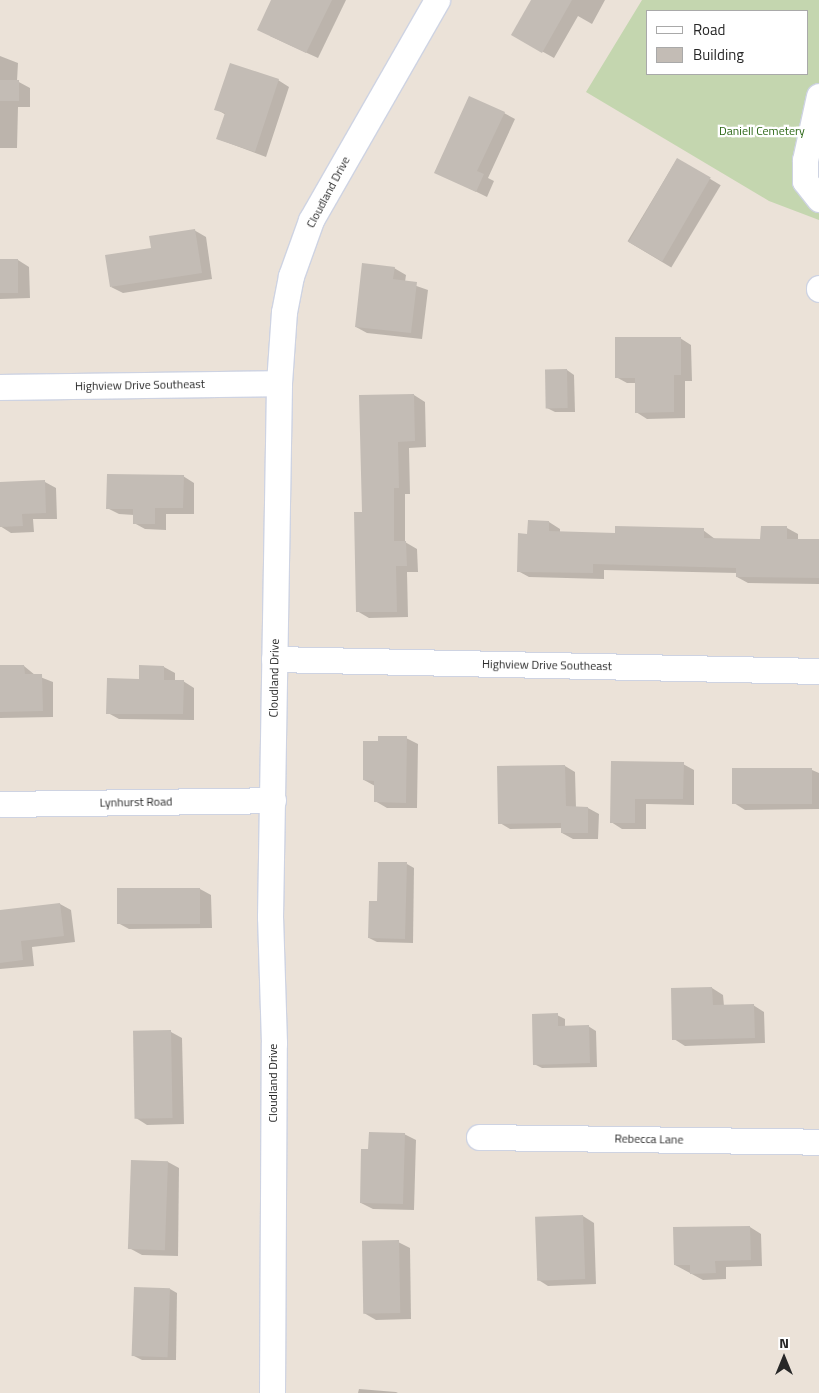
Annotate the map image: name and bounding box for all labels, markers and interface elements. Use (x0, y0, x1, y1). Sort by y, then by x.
legend (646, 10, 809, 75)
text: Road (693, 18, 725, 41)
text: Building (693, 43, 744, 66)
park label: Daniell Cemetery (719, 124, 805, 138)
street label: Cloudland Drive (303, 154, 353, 230)
street label: Highview Drive Southeast (75, 377, 205, 393)
street label: Cloudland Drive (266, 638, 282, 718)
street label: Highview Drive Southeast (482, 657, 612, 673)
street label: Lynhurst Road (99, 794, 173, 810)
street label: Cloudland Drive (266, 1044, 280, 1122)
street label: Rebecca Lane (614, 1131, 684, 1147)
text: N (779, 1332, 789, 1353)
north arrow (759, 1333, 809, 1383)

